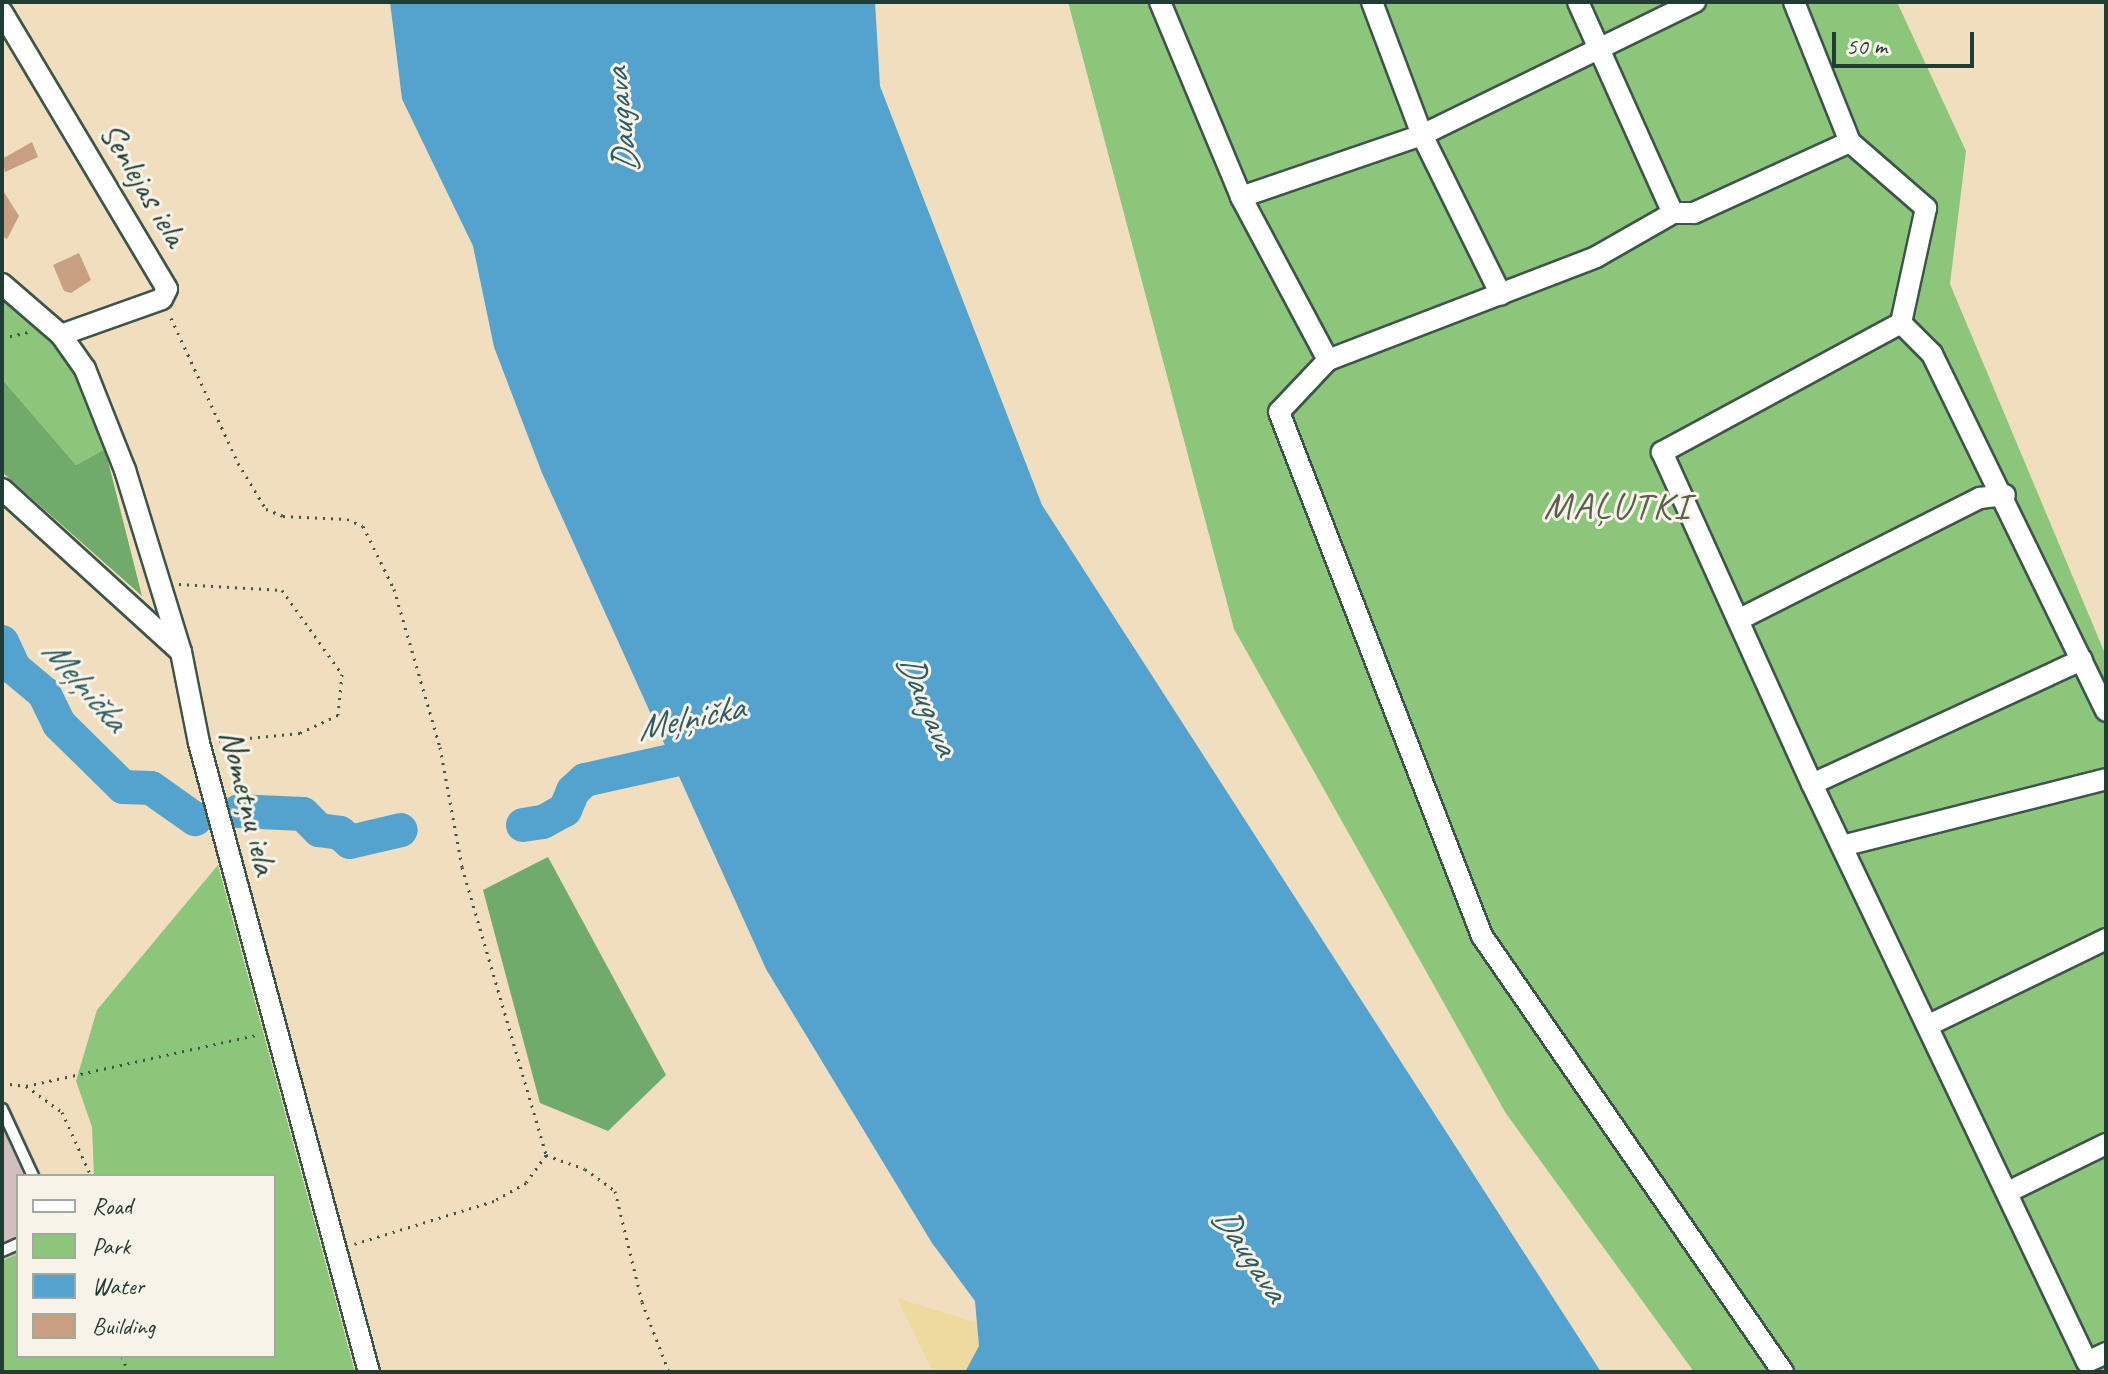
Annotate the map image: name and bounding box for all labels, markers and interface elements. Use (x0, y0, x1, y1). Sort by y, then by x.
scale bar (1836, 16, 1978, 66)
text: 50 m (1846, 31, 1887, 61)
water label: Daugava (594, 67, 648, 175)
street label: Senlejas iela (91, 115, 197, 253)
district label: MAĻUTKI (1543, 483, 1691, 529)
water label: Meļņička (33, 630, 137, 740)
water label: Daugava (888, 647, 968, 761)
water label: Meļņička (633, 686, 747, 750)
street label: Nometņu iela (211, 726, 287, 878)
legend (16, 1174, 276, 1358)
text: Road (92, 1191, 132, 1221)
water label: Daugava (1203, 1198, 1297, 1310)
text: Park (92, 1231, 130, 1261)
text: Water (92, 1271, 144, 1301)
text: Building (92, 1311, 155, 1341)

